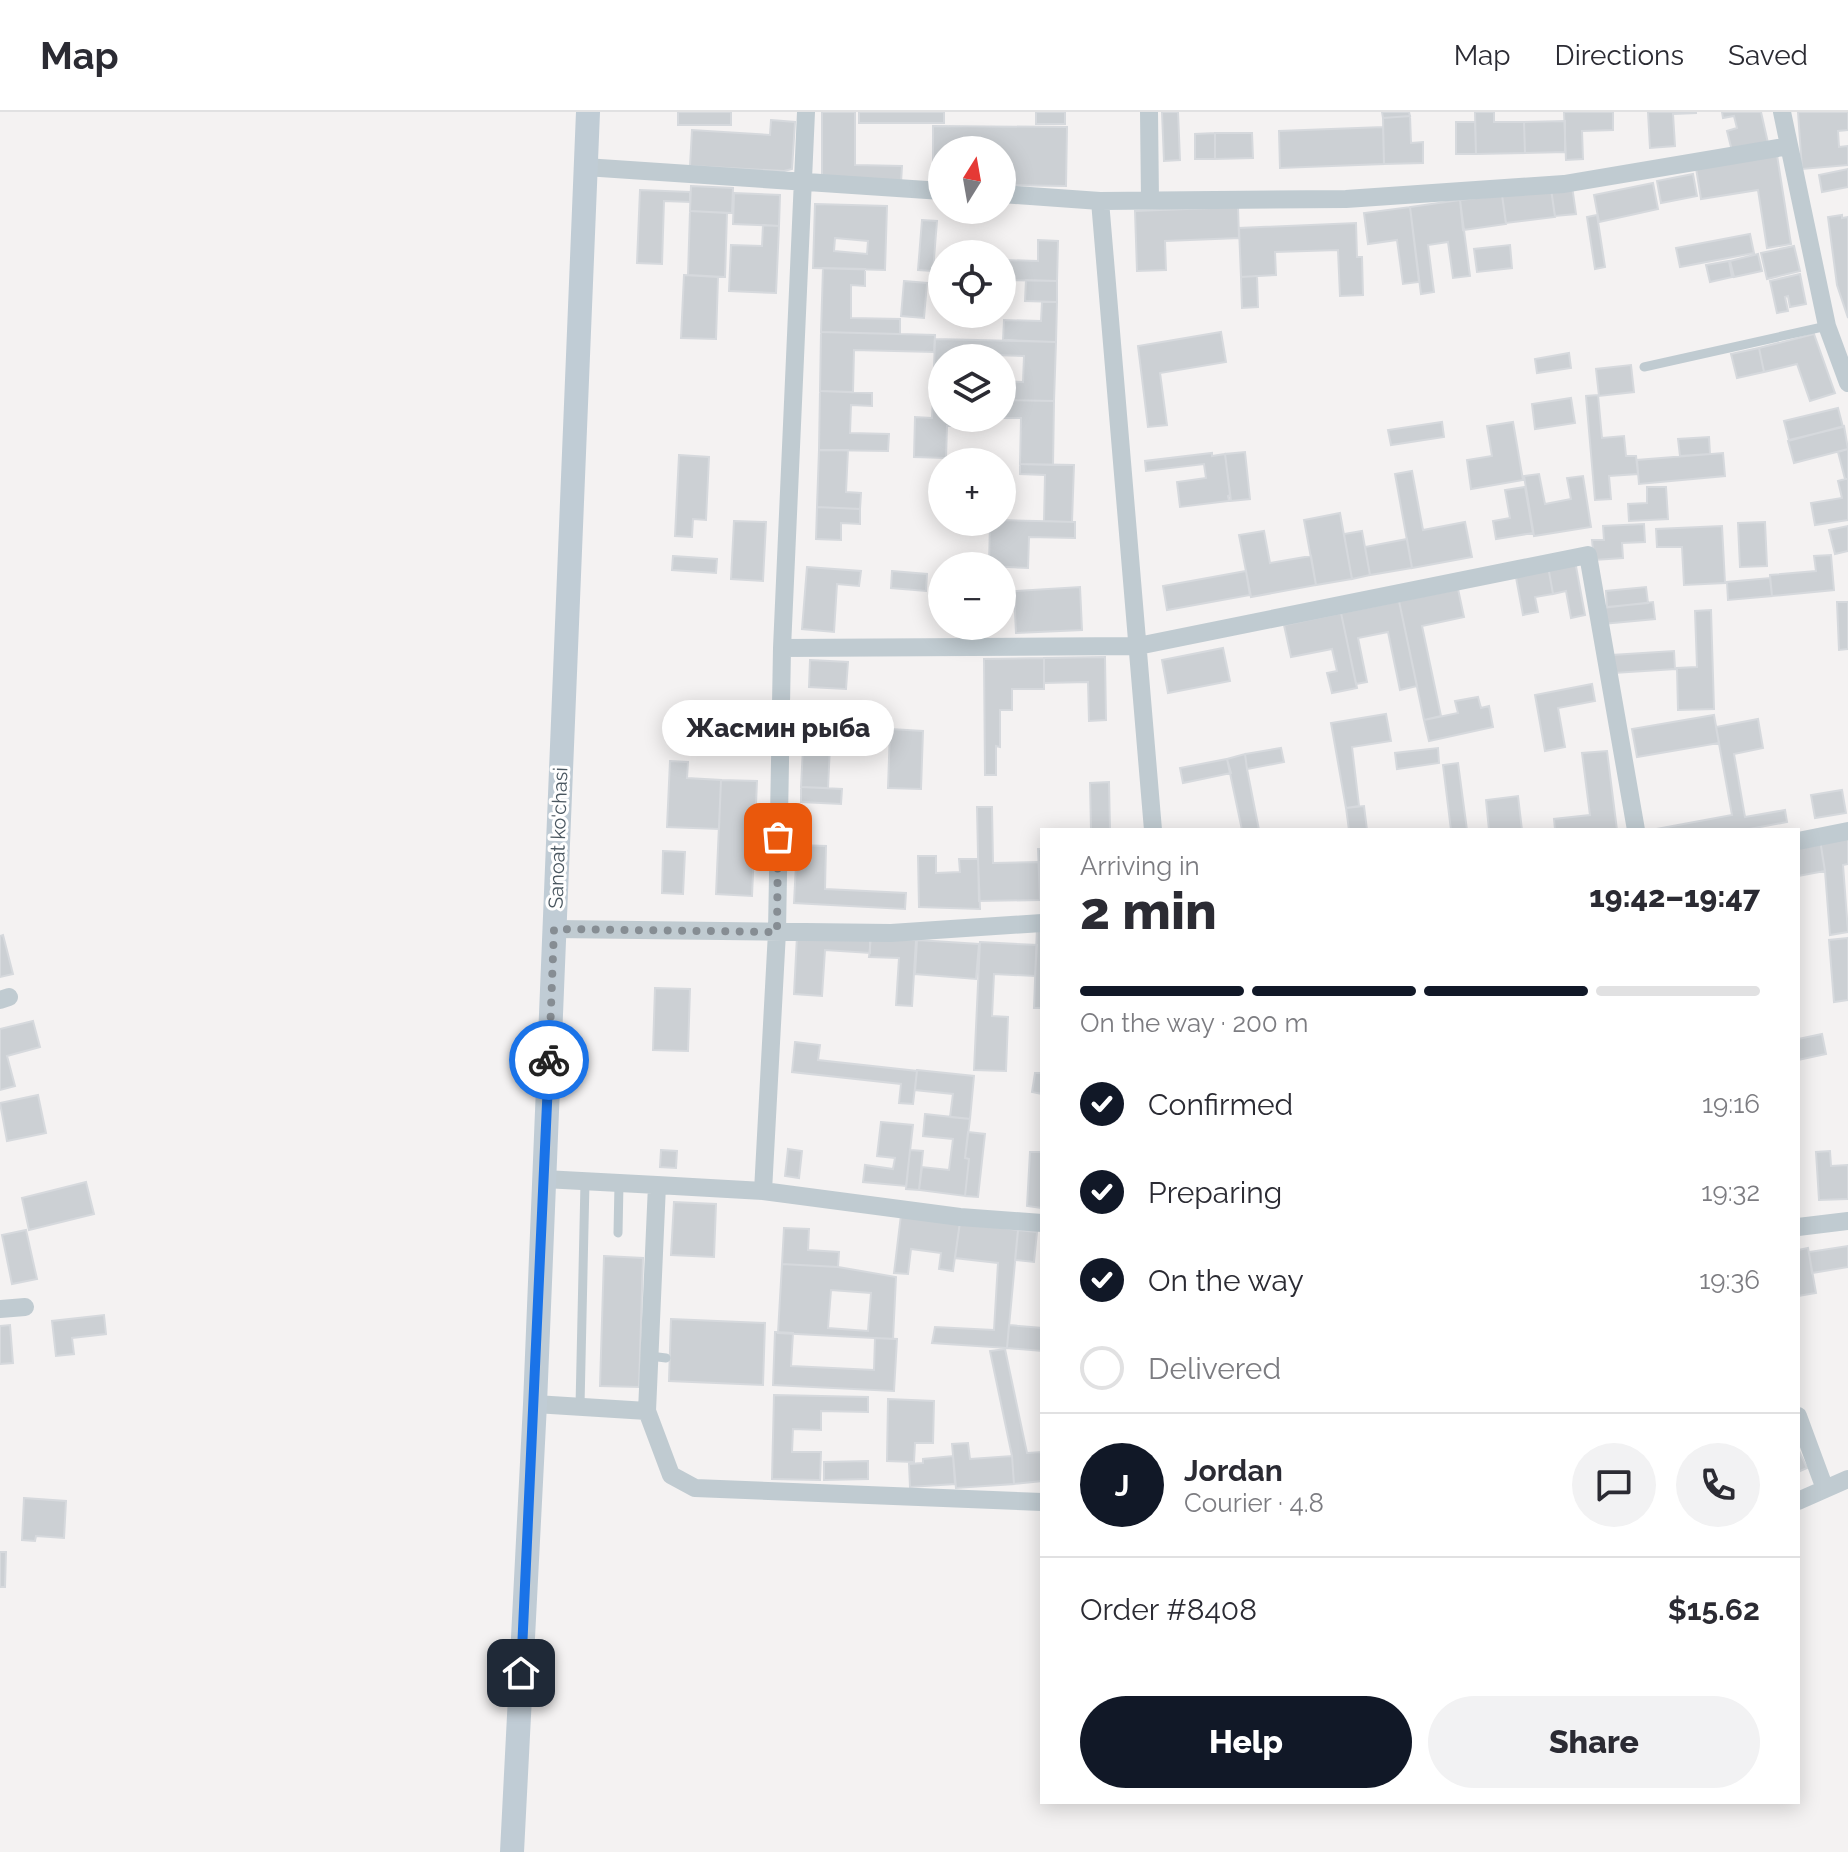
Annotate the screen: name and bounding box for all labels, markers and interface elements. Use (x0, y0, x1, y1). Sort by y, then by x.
text: Map (40, 33, 119, 78)
text: Map (1454, 39, 1511, 72)
text: Directions (1555, 39, 1684, 72)
text: Saved (1728, 39, 1808, 72)
north arrow (928, 136, 1016, 224)
map controls (928, 136, 1016, 640)
button: locate (928, 240, 1016, 328)
button: layers (928, 344, 1016, 432)
button: + (928, 448, 1016, 536)
button: − (928, 552, 1016, 640)
callout: Жасмин рыба (662, 701, 894, 757)
text: Жасмин рыба (686, 713, 870, 743)
street label: Sanoat ko'chasi (544, 767, 572, 909)
pin (744, 803, 812, 871)
icon: bag (756, 815, 800, 859)
text: Arriving in (1080, 851, 1200, 881)
text: 19:42–19:47 (1589, 879, 1760, 914)
text: 2 min (1080, 880, 1217, 941)
text: On the way · 200 m (1080, 1008, 1308, 1038)
courier (509, 1020, 589, 1100)
icon: bike (527, 1038, 571, 1082)
icon: check (1080, 1082, 1124, 1126)
text: Confirmed (1148, 1087, 1293, 1122)
text: 19:16 (1702, 1089, 1760, 1119)
icon: check (1080, 1170, 1124, 1214)
text: Preparing (1148, 1175, 1282, 1210)
text: 19:32 (1701, 1177, 1760, 1207)
icon: check (1080, 1258, 1124, 1302)
text: On the way (1148, 1263, 1304, 1298)
text: 19:36 (1699, 1265, 1760, 1295)
text: Delivered (1148, 1351, 1281, 1386)
button: chat (1572, 1443, 1656, 1527)
button: phone (1676, 1443, 1760, 1527)
text: Jordan (1184, 1453, 1283, 1488)
text: J (1115, 1468, 1129, 1503)
text: Courier · 4.8 (1184, 1488, 1324, 1518)
text: Order #8408 (1080, 1592, 1257, 1627)
text: $15.62 (1668, 1592, 1760, 1627)
pin (487, 1639, 555, 1707)
icon: home (499, 1651, 543, 1695)
button: Help (1080, 1696, 1412, 1788)
button: Share (1428, 1696, 1760, 1788)

